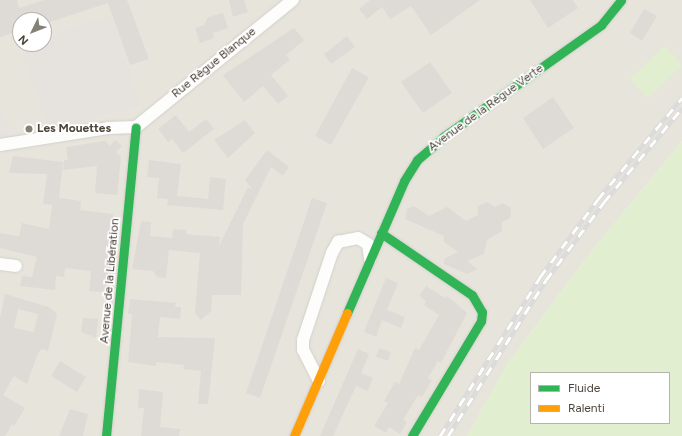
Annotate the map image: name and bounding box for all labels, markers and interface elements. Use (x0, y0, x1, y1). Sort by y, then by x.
north arrow (12, 12, 52, 52)
street label: Rue Règue Blanque (169, 25, 259, 101)
text: N (16, 32, 31, 47)
street label: Avenue de la Règue Verte (426, 61, 546, 155)
place label: Les Mouettes (37, 122, 111, 136)
marker: Les Mouettes (24, 124, 34, 134)
street label: Avenue de la Libération (97, 218, 123, 344)
legend (530, 372, 670, 424)
text: Fluide (568, 381, 600, 395)
text: Ralenti (568, 401, 605, 415)

